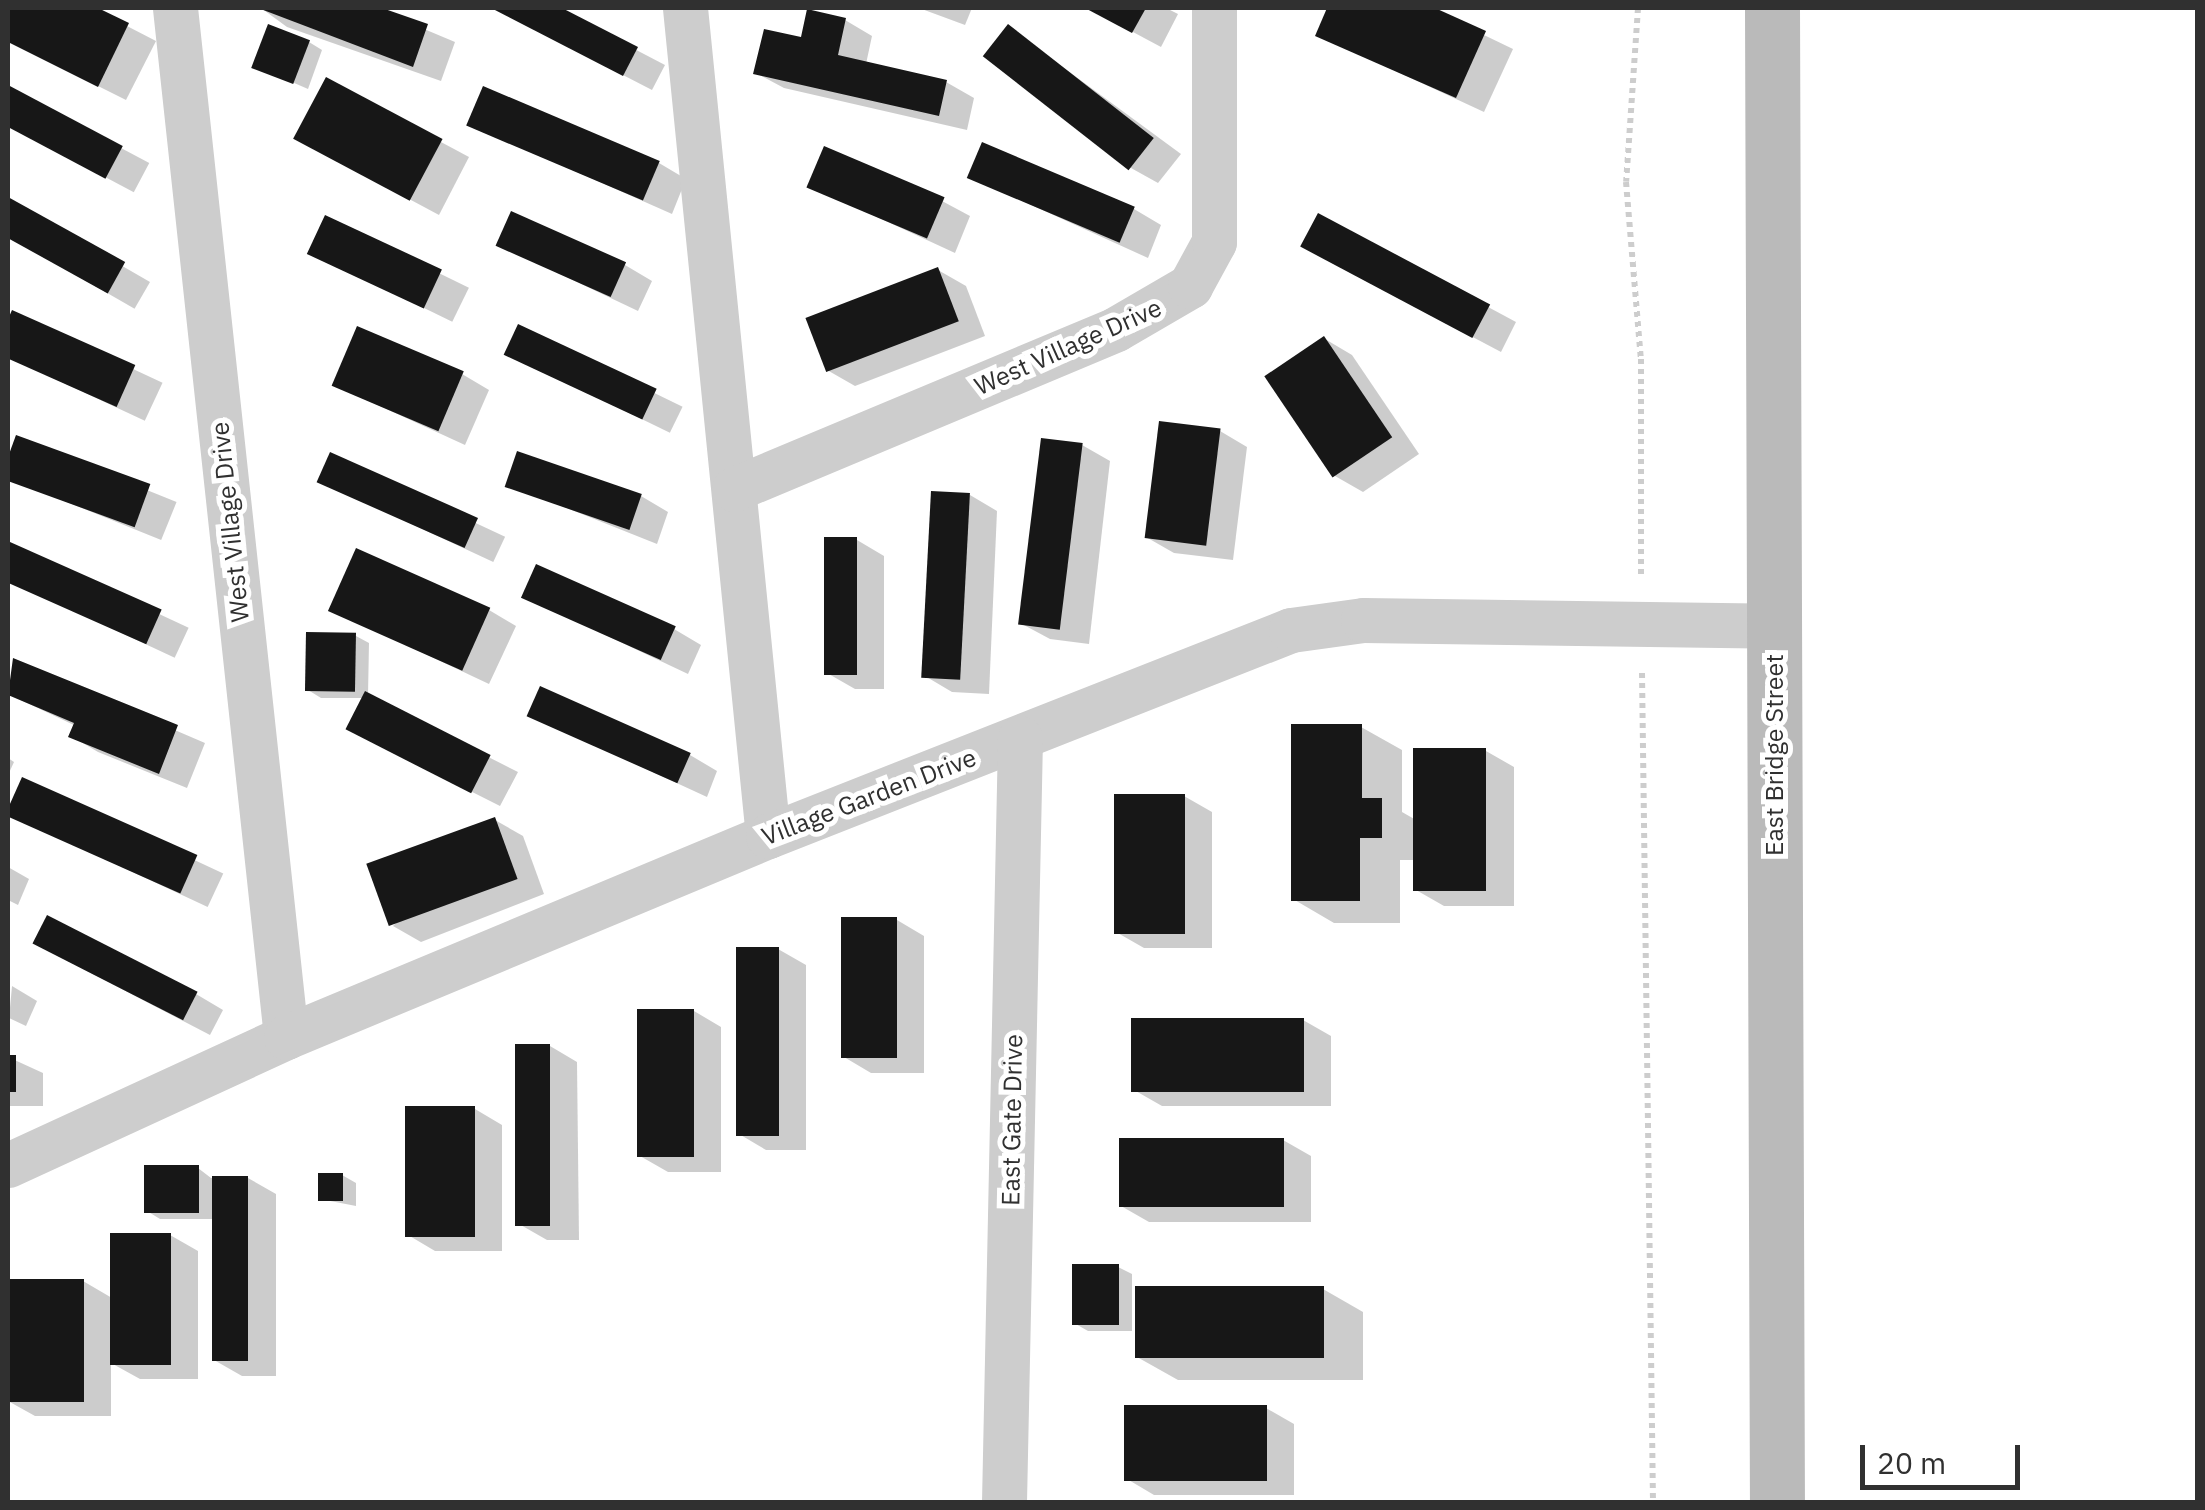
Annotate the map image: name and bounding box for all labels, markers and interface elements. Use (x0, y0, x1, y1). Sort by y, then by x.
street label: West Village Drive (970, 292, 1166, 402)
street label: West Village Drive (205, 420, 255, 624)
street label: East Bridge Street (1759, 654, 1789, 856)
street label: Village Garden Drive (758, 742, 980, 852)
street label: East Gate Drive (996, 1034, 1028, 1206)
scale bar (1865, 1425, 2025, 1487)
text: 20 m (1877, 1443, 1946, 1482)

